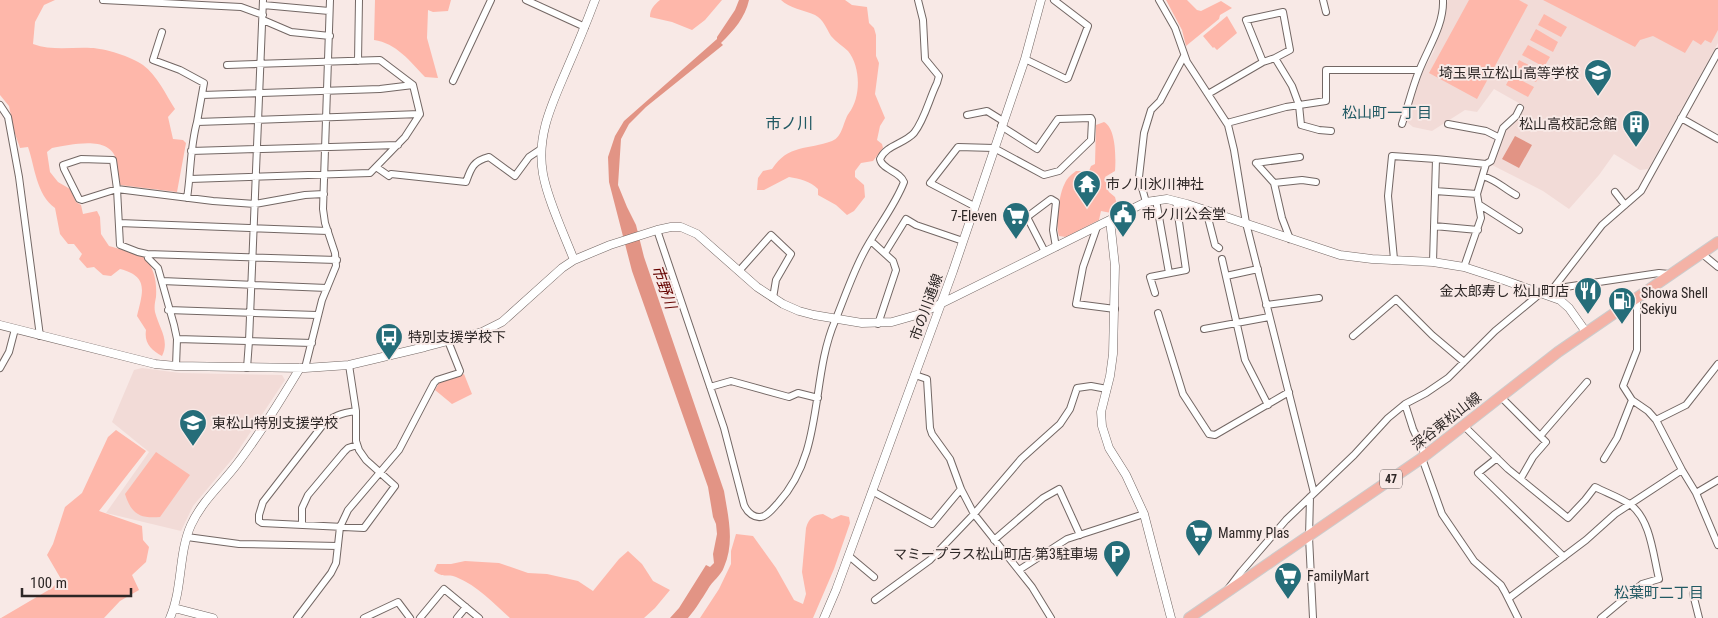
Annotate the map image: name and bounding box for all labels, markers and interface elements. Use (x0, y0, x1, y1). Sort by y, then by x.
school or university icon: 埼玉県立松山高等学校 (1583, 58, 1613, 97)
place label: 埼玉県立松山高等学校 (1439, 65, 1579, 81)
district label: 松山町一丁目 (1342, 104, 1432, 122)
building icon: 松山高校記念館 (1621, 109, 1651, 148)
district label: 市ノ川 (765, 114, 813, 133)
place label: 松山高校記念館 (1519, 116, 1617, 132)
temple icon: 市ノ川氷川神社 (1072, 169, 1102, 208)
place label: 市ノ川氷川神社 (1106, 176, 1204, 192)
public building icon: 市ノ川公会堂 (1108, 199, 1138, 238)
supermarket icon: 7-Eleven (1001, 201, 1031, 240)
place label: 市ノ川公会堂 (1142, 206, 1226, 222)
place label: 7-Eleven (951, 208, 997, 224)
water label: 市野川 (648, 263, 680, 313)
street label: 市の川通線 (907, 271, 945, 343)
restaurant icon: 金太郎寿し 松山町店 (1573, 276, 1603, 315)
place label: 金太郎寿し 松山町店 (1440, 283, 1569, 299)
place label: Showa Shell Sekiyu (1641, 285, 1708, 317)
fuel station icon: Showa Shell Sekiyu (1607, 286, 1637, 325)
bus stop icon: 特別支援学校下 (374, 322, 404, 361)
place label: 特別支援学校下 (408, 329, 506, 345)
street label: 深谷東松山線 (1408, 389, 1484, 453)
school or university icon: 東松山特別支援学校 (178, 408, 208, 447)
place label: 東松山特別支援学校 (212, 415, 338, 431)
road number: 47 (1380, 469, 1402, 488)
supermarket icon: Mammy Plas (1184, 518, 1214, 557)
place label: Mammy Plas (1218, 525, 1289, 541)
parking icon: マミープラス松山町店 第3駐車場 (1102, 539, 1132, 578)
place label: マミープラス松山町店 第3駐車場 (893, 546, 1098, 562)
supermarket icon: FamilyMart (1273, 561, 1303, 600)
scale bar (22, 566, 131, 598)
place label: FamilyMart (1307, 568, 1369, 584)
text: 100 m (30, 574, 67, 592)
district label: 松葉町二丁目 (1614, 584, 1704, 602)

